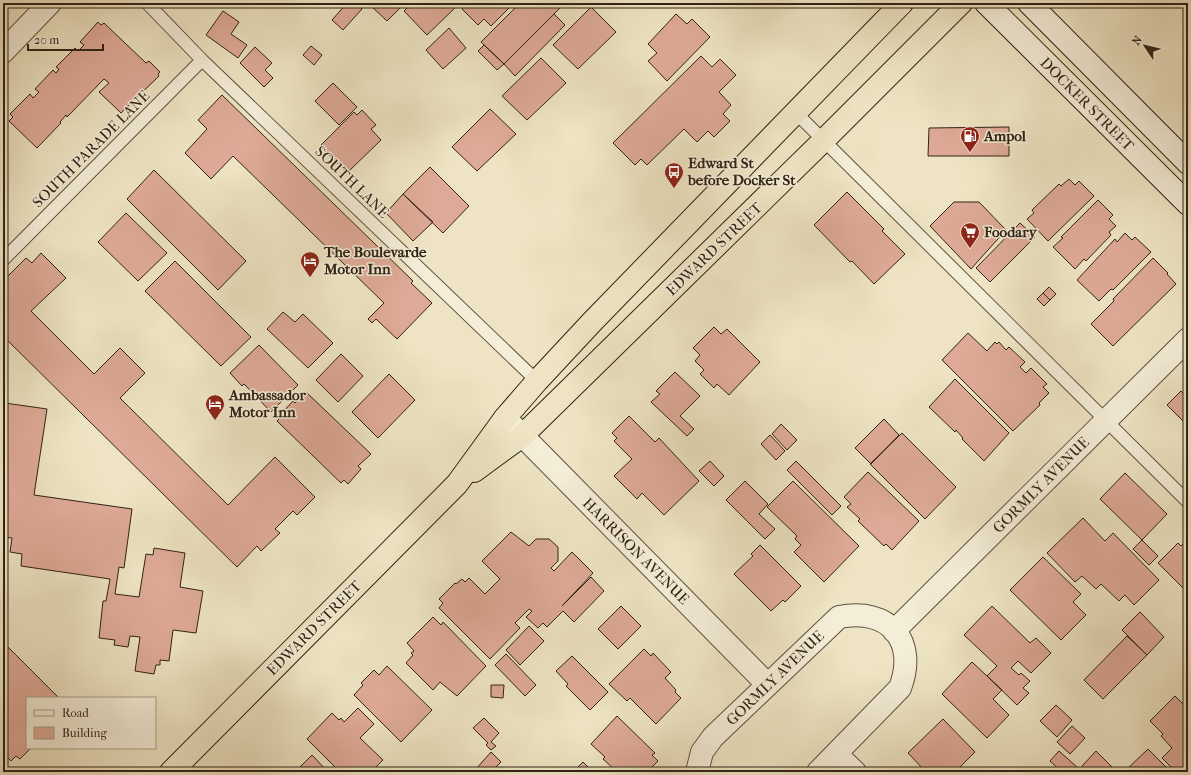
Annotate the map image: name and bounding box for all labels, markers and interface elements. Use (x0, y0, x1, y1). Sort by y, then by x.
scale bar (28, 26, 103, 52)
north arrow (1125, 26, 1165, 66)
text: 20 m (34, 33, 59, 47)
text: N (1129, 33, 1145, 48)
street label: DOCKER STREET (1037, 54, 1138, 155)
street label: SOUTH PARADE LANE (29, 87, 153, 211)
fuel station icon: Ampol (959, 125, 981, 153)
place label: Ampol (983, 127, 1027, 145)
street label: SOUTH LANE (311, 142, 393, 222)
place label: Edward St before Docker St (687, 154, 796, 189)
bus stop icon: Edward St before Docker St (663, 161, 685, 189)
street label: EDWARD STREET (662, 198, 766, 299)
supermarket icon: Foodary (959, 221, 981, 249)
place label: Foodary (983, 223, 1038, 241)
place label: The Boulevarde Motor Inn (323, 243, 427, 278)
hotel icon: The Boulevarde Motor Inn (299, 250, 321, 278)
place label: Ambassador Motor Inn (228, 386, 307, 421)
hotel icon: Ambassador Motor Inn (204, 393, 226, 421)
street label: GORMLY AVENUE (989, 433, 1093, 537)
street label: HARRISON AVENUE (579, 494, 693, 608)
street label: EDWARD STREET (263, 576, 366, 679)
street label: GORMLY AVENUE (722, 627, 828, 729)
legend (26, 697, 156, 749)
text: Road (62, 706, 89, 720)
text: Building (62, 726, 107, 740)

